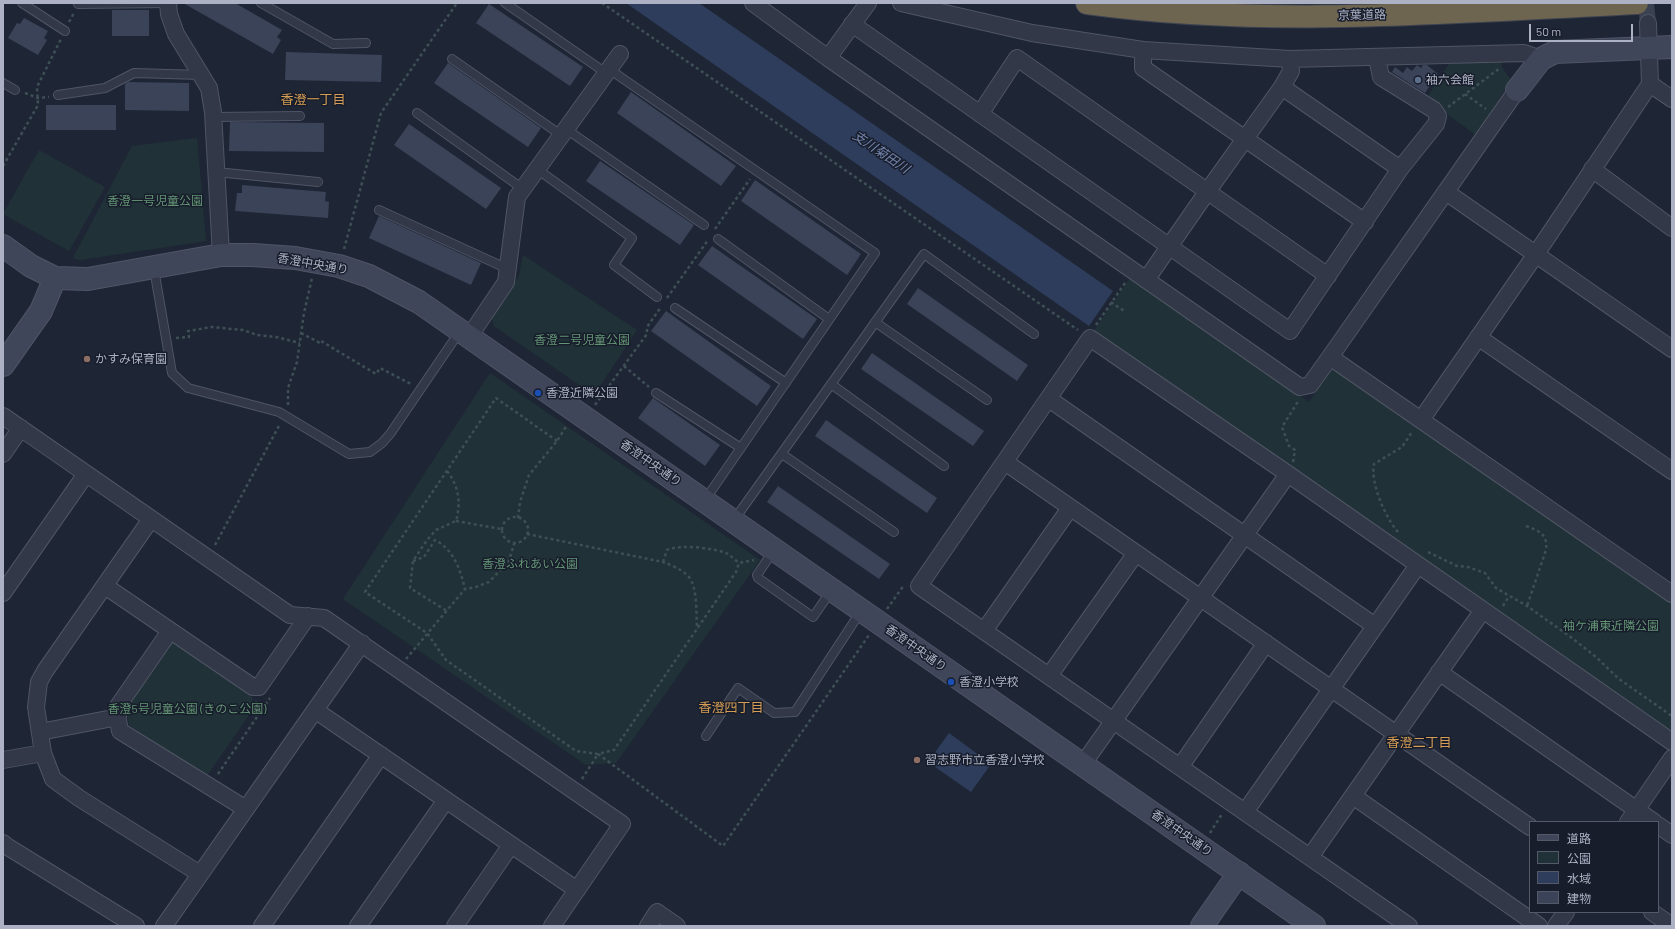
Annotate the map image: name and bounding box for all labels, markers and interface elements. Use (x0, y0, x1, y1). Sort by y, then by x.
street label: 京葉道路 (1338, 7, 1386, 23)
scale bar (1531, 16, 1635, 42)
text: 50 m (1536, 24, 1561, 38)
place label: 袖六会館 (1426, 73, 1474, 87)
marker: 袖六会館 (1413, 75, 1423, 85)
district label: 香澄一丁目 (281, 92, 345, 108)
water label: 支川菊田川 (850, 127, 912, 177)
park label: 香澄一号児童公園 (107, 194, 203, 208)
street label: 香澄中央通り (276, 251, 350, 277)
park label: 香澄二号児童公園 (534, 333, 630, 347)
place label: かすみ保育園 (95, 352, 167, 366)
marker: かすみ保育園 (82, 354, 92, 364)
place label: 香澄近隣公園 (546, 386, 618, 400)
marker: 香澄近隣公園 (533, 388, 543, 398)
street label: 香澄中央通り (617, 436, 685, 490)
park label: 香澄ふれあい公園 (482, 557, 578, 571)
park label: 袖ケ浦東近隣公園 (1563, 619, 1659, 633)
street label: 香澄中央通り (882, 621, 950, 675)
place label: 香澄小学校 (959, 675, 1019, 689)
marker: 香澄小学校 (946, 677, 956, 687)
district label: 香澄四丁目 (699, 700, 763, 716)
park label: 香澄5号児童公園 (きのこ公園) (108, 702, 266, 716)
district label: 香澄二丁目 (1387, 735, 1451, 751)
place label: 習志野市立香澄小学校 (925, 753, 1045, 767)
marker: 習志野市立香澄小学校 (912, 755, 922, 765)
street label: 香澄中央通り (1148, 806, 1216, 860)
legend (1529, 821, 1659, 913)
text: 道路 (1567, 831, 1591, 845)
text: 公園 (1567, 851, 1591, 865)
text: 水域 (1567, 871, 1591, 885)
text: 建物 (1567, 891, 1591, 905)

